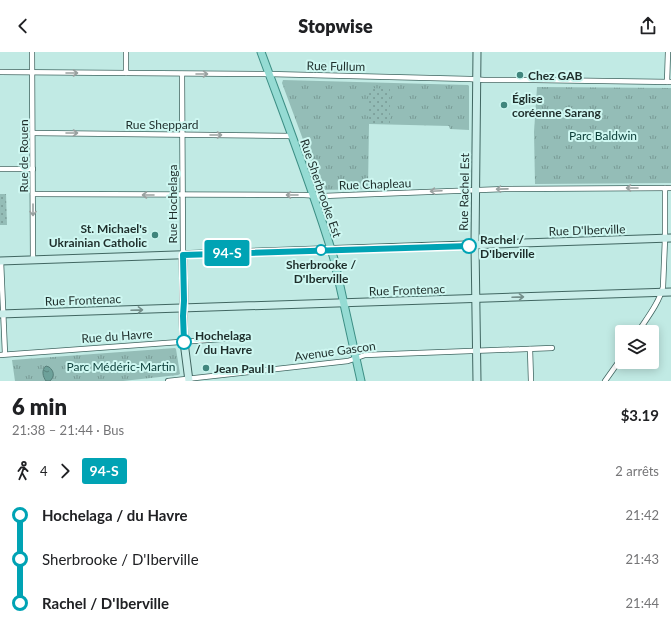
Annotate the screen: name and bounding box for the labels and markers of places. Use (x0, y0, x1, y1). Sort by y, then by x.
place label: Chez GAB (528, 68, 582, 83)
marker: Chez GAB (515, 70, 525, 80)
place label: Église coréenne Sarang (512, 91, 601, 120)
marker: Église coréenne Sarang (499, 100, 509, 110)
place label: St. Michael's Ukrainian Catholic (49, 221, 147, 250)
marker: St. Michael's Ukrainian Catholic (150, 230, 160, 240)
place label: Rachel / D'Iberville (480, 232, 535, 261)
marker: Rachel / D'Iberville (461, 238, 477, 254)
marker: Sherbrooke / D'Iberville (315, 244, 327, 256)
place label: Sherbrooke / D'Iberville (286, 257, 356, 286)
place label: Hochelaga / du Havre (195, 328, 253, 357)
marker: Hochelaga / du Havre (176, 334, 192, 350)
place label: Jean Paul II (214, 361, 274, 376)
marker: Jean Paul II (201, 363, 211, 373)

